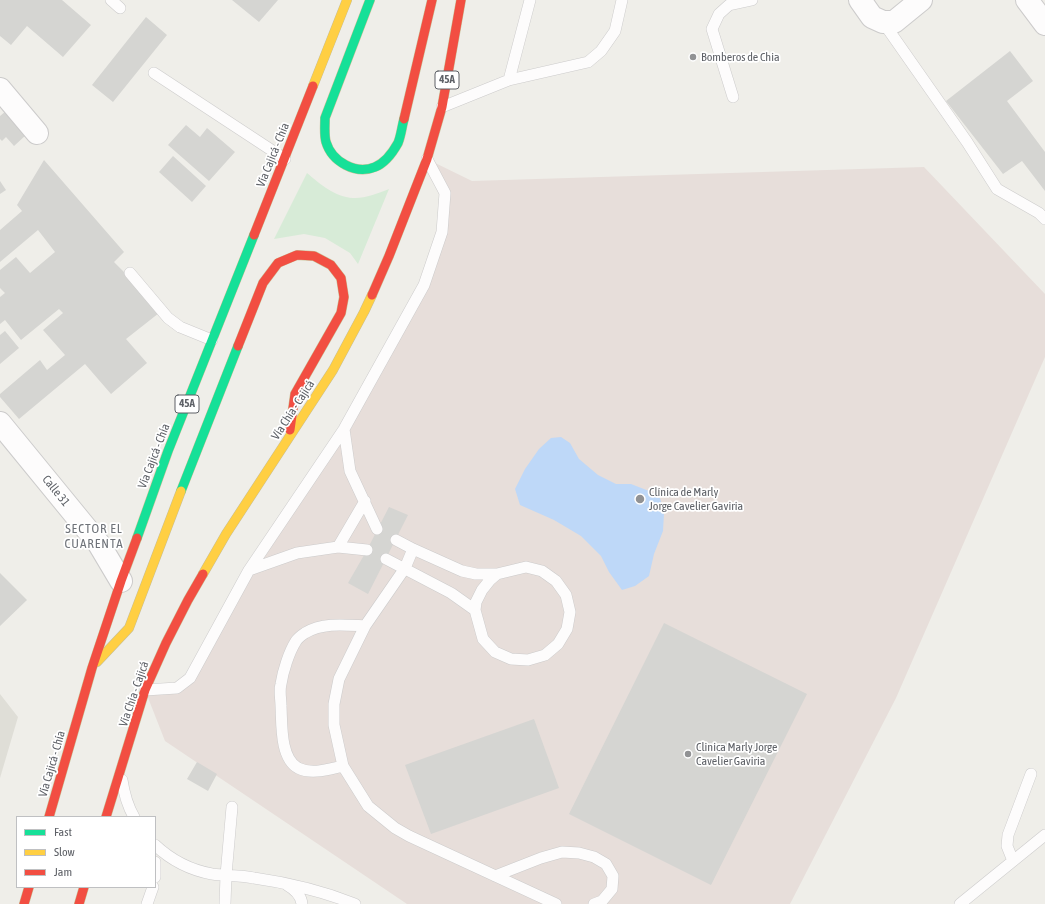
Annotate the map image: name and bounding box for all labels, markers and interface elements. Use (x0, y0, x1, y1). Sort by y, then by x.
place label: Bomberos de Chia (701, 50, 780, 64)
marker: Bomberos de Chia (688, 52, 698, 62)
road number: 45A (435, 71, 459, 89)
street label: Vía Cajicá - Chía (254, 121, 292, 189)
street label: Vía Chía - Cajicá (268, 377, 318, 443)
road number: 45A (175, 395, 199, 413)
street label: Vía Cajicá - Chía (135, 422, 173, 490)
street label: Calle 31 (39, 473, 73, 509)
place label: Clínica de Marly Jorge Cavelier Gaviria (649, 485, 743, 513)
marker: Clínica de Marly Jorge Cavelier Gaviria (634, 493, 646, 505)
district label: SECTOR EL CUARENTA (64, 521, 124, 552)
street label: Vía Chía - Cajicá (116, 659, 152, 729)
street label: Vía Cajicá - Chía (36, 729, 68, 799)
place label: Clinica Marly Jorge Cavelier Gaviria (696, 740, 777, 768)
marker: Clinica Marly Jorge Cavelier Gaviria (683, 749, 693, 759)
legend (16, 816, 156, 888)
text: Fast (54, 825, 72, 839)
text: Slow (54, 845, 75, 859)
text: Jam (54, 865, 72, 879)

